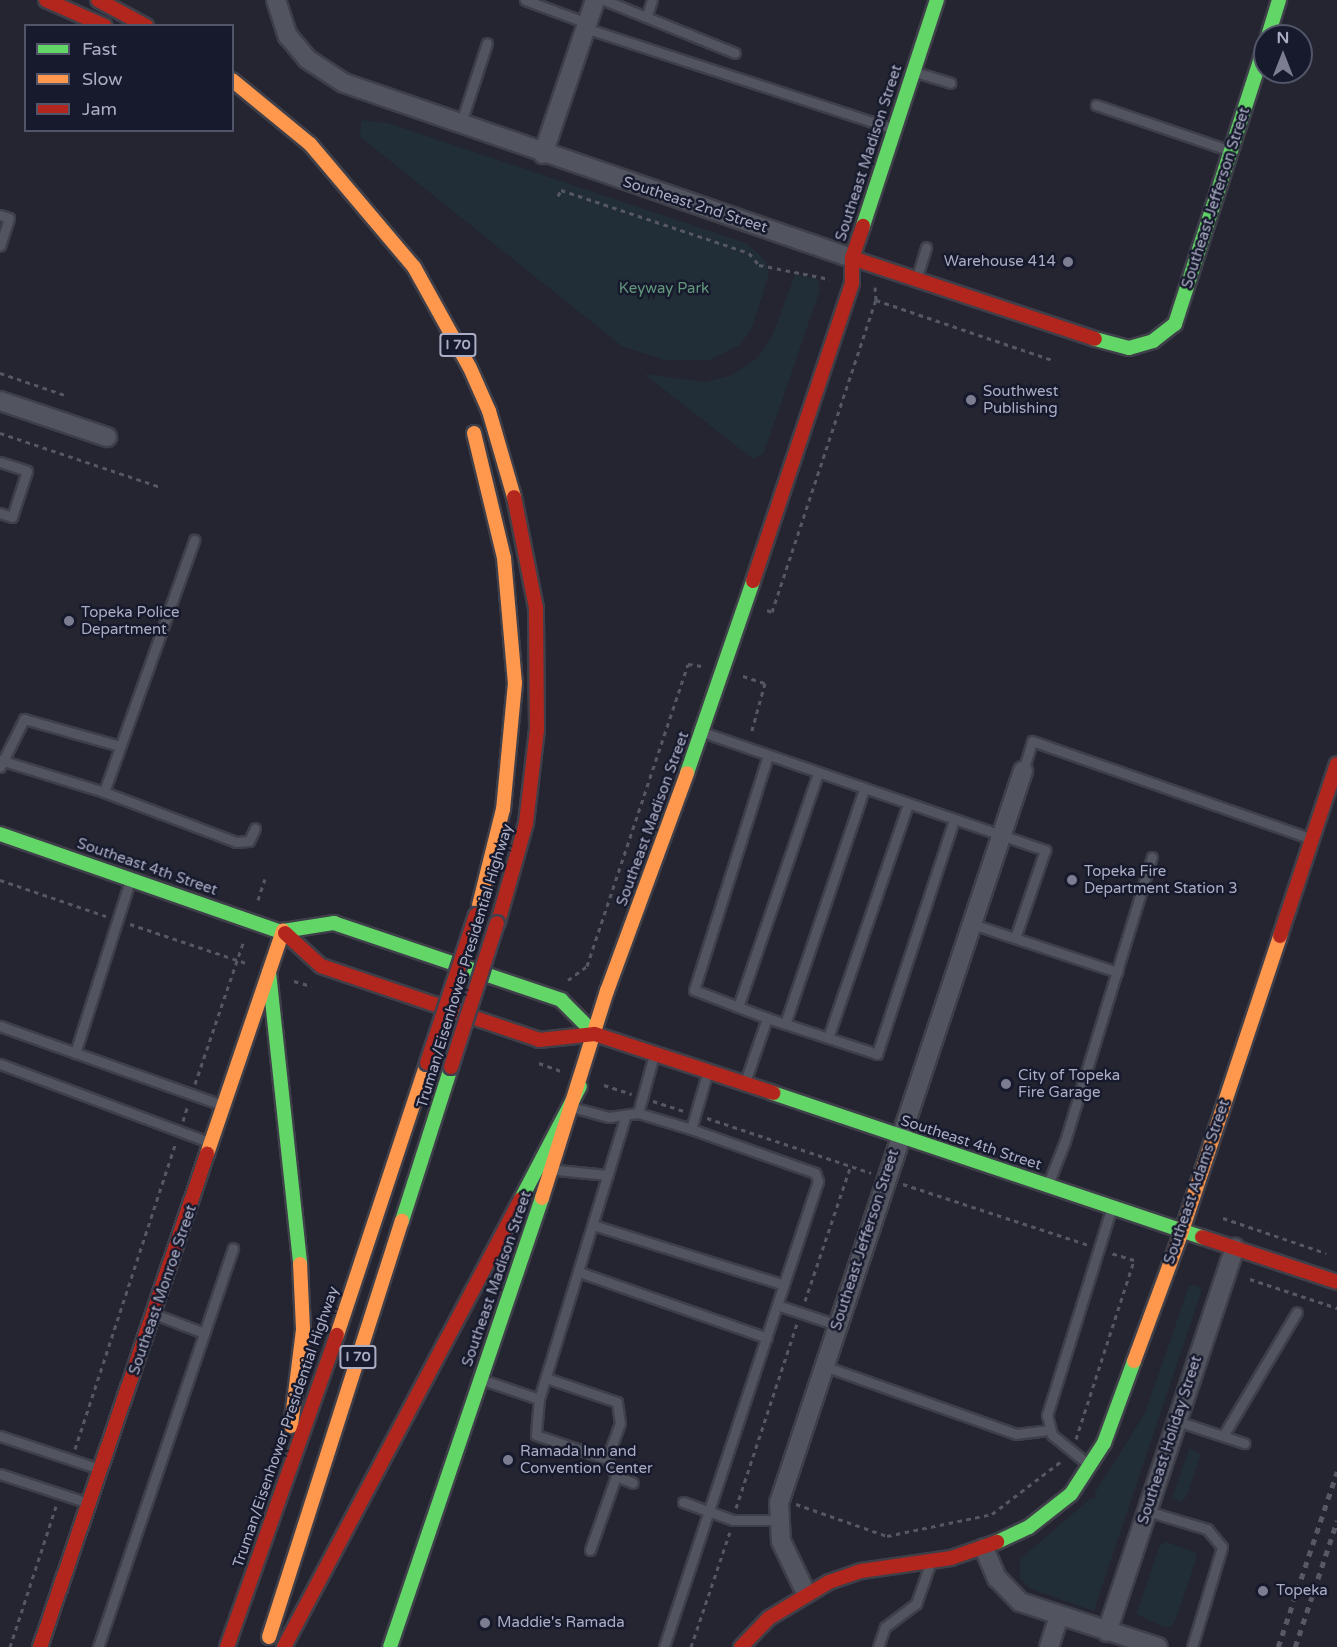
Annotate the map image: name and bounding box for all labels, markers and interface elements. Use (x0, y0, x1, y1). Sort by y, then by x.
legend (24, 24, 234, 132)
north arrow (1253, 24, 1313, 84)
text: N (1277, 28, 1289, 48)
text: Fast (82, 38, 117, 60)
street label: Southeast Madison Street (832, 63, 906, 243)
text: Slow (82, 68, 123, 90)
text: Jam (82, 98, 117, 120)
street label: Southeast Jefferson Street (1178, 105, 1254, 291)
street label: Southeast 2nd Street (620, 173, 770, 237)
place label: Warehouse 414 (944, 253, 1056, 271)
marker: Warehouse 414 (1061, 255, 1075, 269)
park label: Keyway Park (619, 280, 709, 298)
road number: I 70 (438, 334, 478, 356)
place label: Southwest Publishing (983, 382, 1058, 417)
marker: Southwest Publishing (964, 393, 978, 407)
place label: Topeka Police Department (81, 603, 179, 638)
marker: Topeka Police Department (62, 614, 76, 628)
street label: Southeast Madison Street (613, 729, 693, 909)
street label: Truman/Eisenhower Presidential Highway (413, 822, 517, 1110)
street label: Southeast 4th Street (75, 835, 219, 899)
place label: Topeka Fire Department Station 3 (1084, 862, 1238, 897)
marker: Topeka Fire Department Station 3 (1065, 873, 1079, 887)
place label: City of Topeka Fire Garage (1018, 1066, 1120, 1101)
marker: City of Topeka Fire Garage (999, 1077, 1013, 1091)
street label: Southeast Adams Street (1160, 1097, 1234, 1267)
street label: Southeast 4th Street (898, 1112, 1044, 1174)
street label: Southeast Jefferson Street (827, 1147, 903, 1333)
street label: Southeast Madison Street (458, 1189, 536, 1369)
street label: Southeast Monroe Street (125, 1203, 201, 1377)
street label: Truman/Eisenhower Presidential Highway (229, 1284, 343, 1570)
road number: I 70 (338, 1346, 378, 1368)
street label: Southeast Holiday Street (1134, 1353, 1206, 1527)
place label: Ramada Inn and Convention Center (520, 1442, 653, 1477)
marker: Ramada Inn and Convention Center (501, 1453, 515, 1467)
marker: Topeka (1254, 1582, 1272, 1600)
place label: Topeka (1276, 1582, 1328, 1600)
place label: Maddie's Ramada (497, 1614, 625, 1632)
marker: Maddie's Ramada (478, 1616, 492, 1630)

